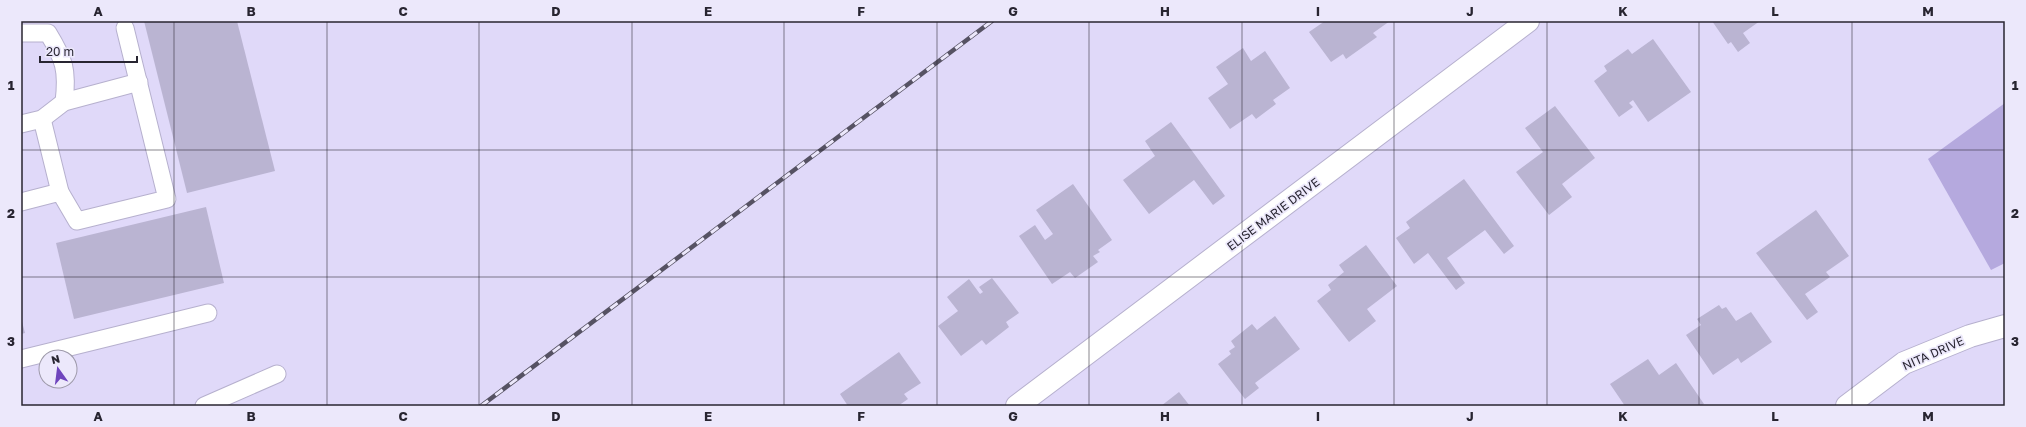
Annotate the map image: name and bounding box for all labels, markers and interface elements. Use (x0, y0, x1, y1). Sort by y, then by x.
text: A (93, 3, 103, 19)
text: B (246, 3, 256, 19)
text: C (398, 3, 408, 19)
text: D (551, 3, 561, 19)
text: E (704, 3, 712, 19)
text: F (857, 3, 865, 19)
text: G (1008, 3, 1018, 19)
text: H (1160, 3, 1170, 19)
text: I (1316, 3, 1320, 19)
text: J (1466, 3, 1474, 19)
text: K (1618, 3, 1628, 19)
text: L (1771, 3, 1779, 19)
text: M (1922, 3, 1934, 19)
scale bar (40, 38, 137, 64)
text: 20 m (46, 44, 74, 59)
text: 1 (8, 77, 15, 93)
text: 1 (2012, 77, 2019, 93)
street label: ELISE MARIE DRIVE (1224, 174, 1322, 254)
text: 2 (7, 205, 15, 221)
text: 2 (2011, 205, 2019, 221)
text: 3 (7, 333, 15, 349)
street label: NITA DRIVE (1900, 333, 1966, 373)
text: 3 (2011, 333, 2019, 349)
north arrow (38, 349, 78, 389)
text: N (50, 351, 61, 366)
text: A (93, 408, 103, 424)
text: B (246, 408, 256, 424)
text: C (398, 408, 408, 424)
text: D (551, 408, 561, 424)
text: E (704, 408, 712, 424)
text: F (857, 408, 865, 424)
text: G (1008, 408, 1018, 424)
text: H (1160, 408, 1170, 424)
text: I (1316, 408, 1320, 424)
text: J (1466, 408, 1474, 424)
text: K (1618, 408, 1628, 424)
text: L (1771, 408, 1779, 424)
text: M (1922, 408, 1934, 424)

